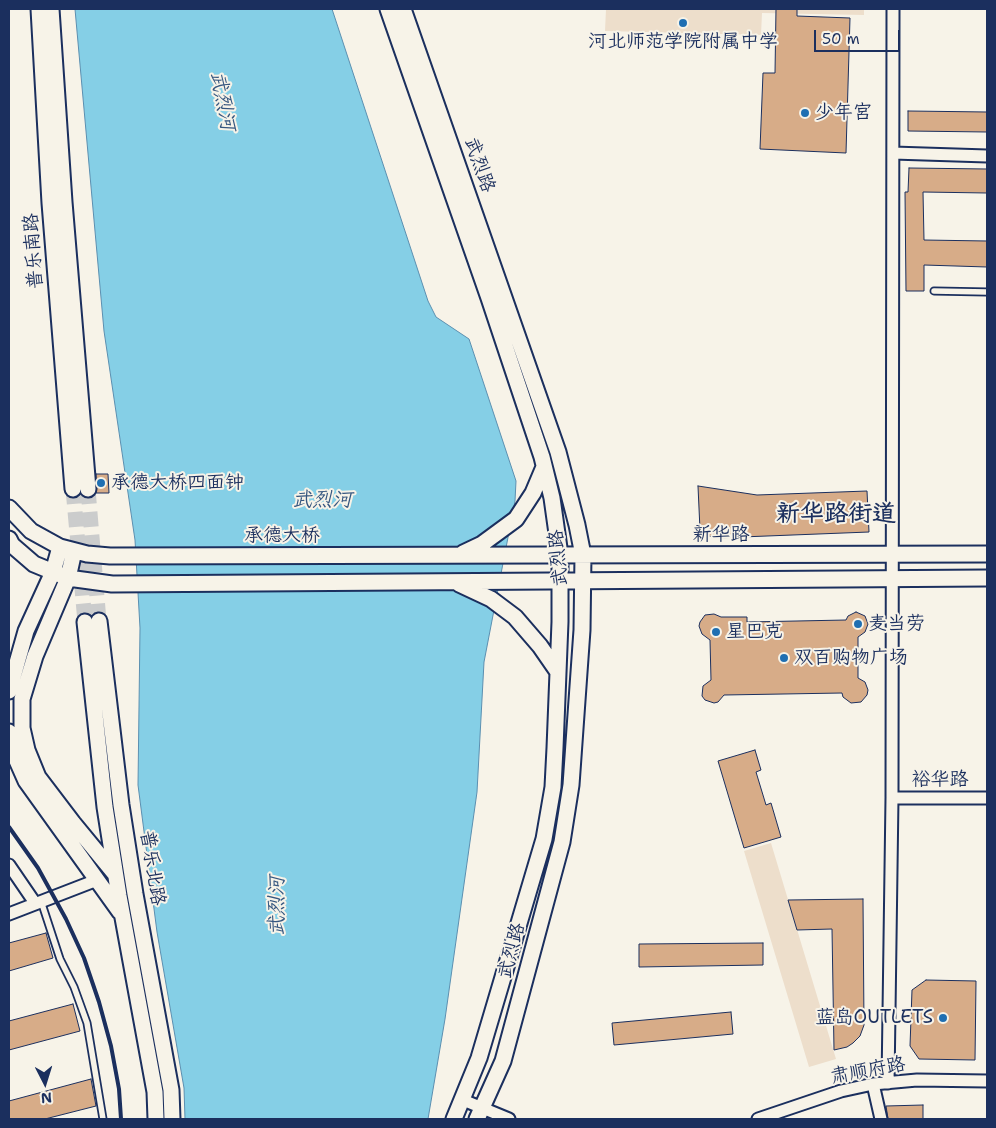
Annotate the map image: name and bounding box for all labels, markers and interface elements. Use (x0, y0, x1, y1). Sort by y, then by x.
marker: 河北师范学院附属中学 (677, 17, 689, 29)
scale bar (816, 20, 902, 52)
text: 50 m (822, 29, 860, 49)
place label: 河北师范学院附属中学 (588, 31, 778, 53)
water label: 武烈河 (204, 69, 240, 133)
place label: 少年宫 (815, 102, 872, 124)
marker: 少年宫 (799, 107, 811, 119)
street label: 武烈路 (459, 134, 499, 196)
street label: 普乐南路 (20, 212, 48, 290)
place label: 承德大桥四面钟 (111, 472, 244, 494)
marker: 承德大桥四面钟 (95, 477, 107, 489)
water label: 武烈河 (292, 489, 352, 513)
district label: 新华路街道 (776, 501, 896, 529)
street label: 新华路 (693, 524, 749, 546)
street label: 承德大桥 (244, 525, 320, 547)
street label: 武烈路 (545, 529, 573, 587)
place label: 麦当劳 (868, 613, 925, 635)
marker: 麦当劳 (852, 618, 864, 630)
place label: 星巴克 (726, 621, 783, 643)
marker: 星巴克 (710, 626, 722, 638)
place label: 双百购物广场 (794, 647, 908, 669)
marker: 双百购物广场 (778, 652, 790, 664)
street label: 裕华路 (912, 769, 968, 791)
street label: 普乐北路 (135, 829, 169, 907)
water label: 武烈河 (266, 876, 290, 936)
street label: 武烈路 (494, 921, 530, 981)
place label: 蓝岛OUTLETS (816, 1007, 933, 1029)
marker: 蓝岛OUTLETS (937, 1012, 949, 1024)
street label: 肃顺府路 (829, 1053, 907, 1089)
north arrow (20, 1058, 70, 1108)
text: N (40, 1088, 53, 1107)

